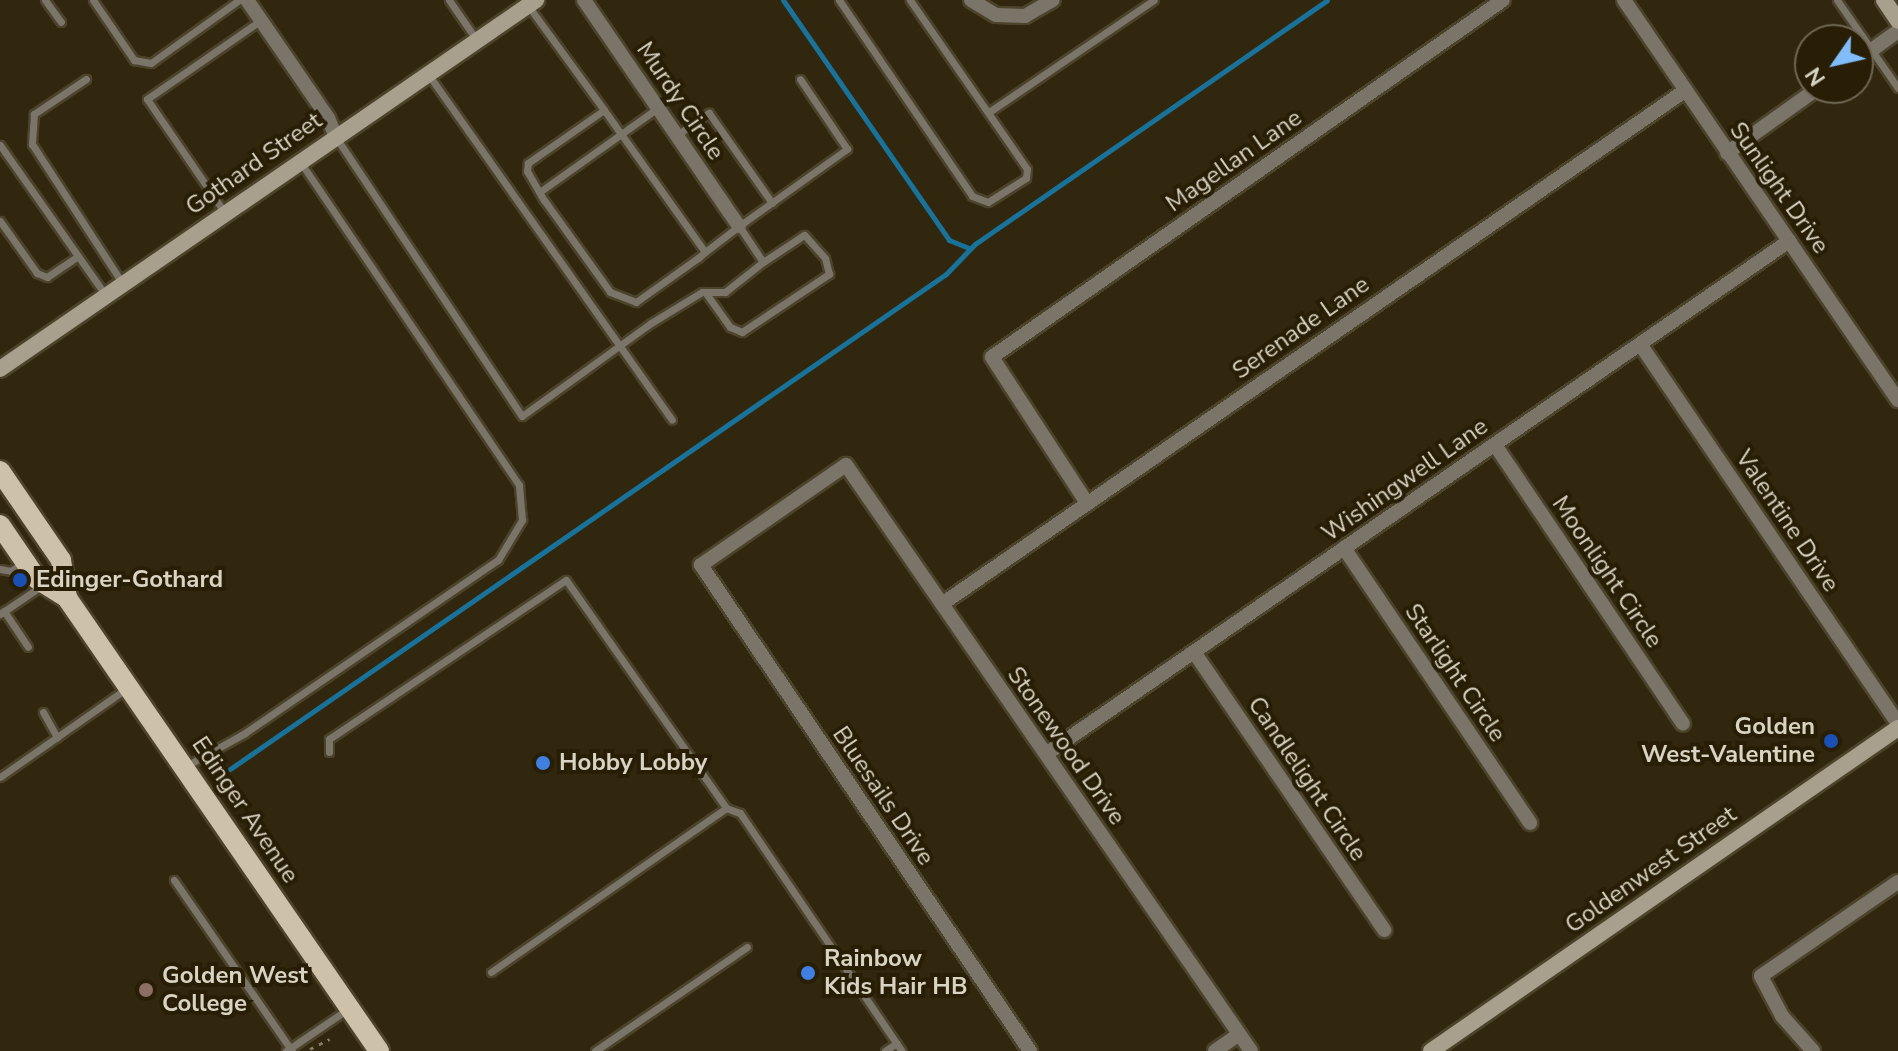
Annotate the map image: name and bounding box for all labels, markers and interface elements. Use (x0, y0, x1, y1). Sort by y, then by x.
north arrow (1794, 24, 1874, 104)
street label: Murdy Circle (630, 37, 730, 165)
text: N (1799, 61, 1833, 92)
street label: Magellan Lane (1161, 104, 1307, 218)
street label: Gothard Street (180, 106, 328, 222)
street label: Sunlight Drive (1723, 117, 1835, 259)
street label: Serenade Lane (1227, 270, 1375, 386)
street label: Wishingwell Lane (1317, 412, 1493, 548)
street label: Valentine Drive (1729, 445, 1845, 597)
street label: Moonlight Circle (1546, 491, 1668, 653)
place label: Edinger-Gothard (36, 566, 223, 594)
marker: Edinger-Gothard (11, 571, 29, 589)
street label: Starlight Circle (1398, 598, 1512, 748)
street label: Stonewood Drive (1001, 661, 1131, 831)
street label: Candlelight Circle (1241, 691, 1373, 867)
place label: Golden West-Valentine (1641, 713, 1815, 769)
street label: Bluesails Drive (826, 721, 940, 871)
street label: Edinger Avenue (185, 731, 305, 889)
marker: Golden West-Valentine (1822, 732, 1840, 750)
place label: Hobby Lobby (559, 749, 707, 777)
marker: Hobby Lobby (534, 754, 552, 772)
street label: Goldenwest Street (1560, 800, 1742, 940)
place label: Rainbow Kids Hair HB (824, 945, 967, 1001)
place label: Golden West College (162, 962, 308, 1018)
marker: Rainbow Kids Hair HB (799, 964, 817, 982)
marker: Golden West College (137, 981, 155, 999)

